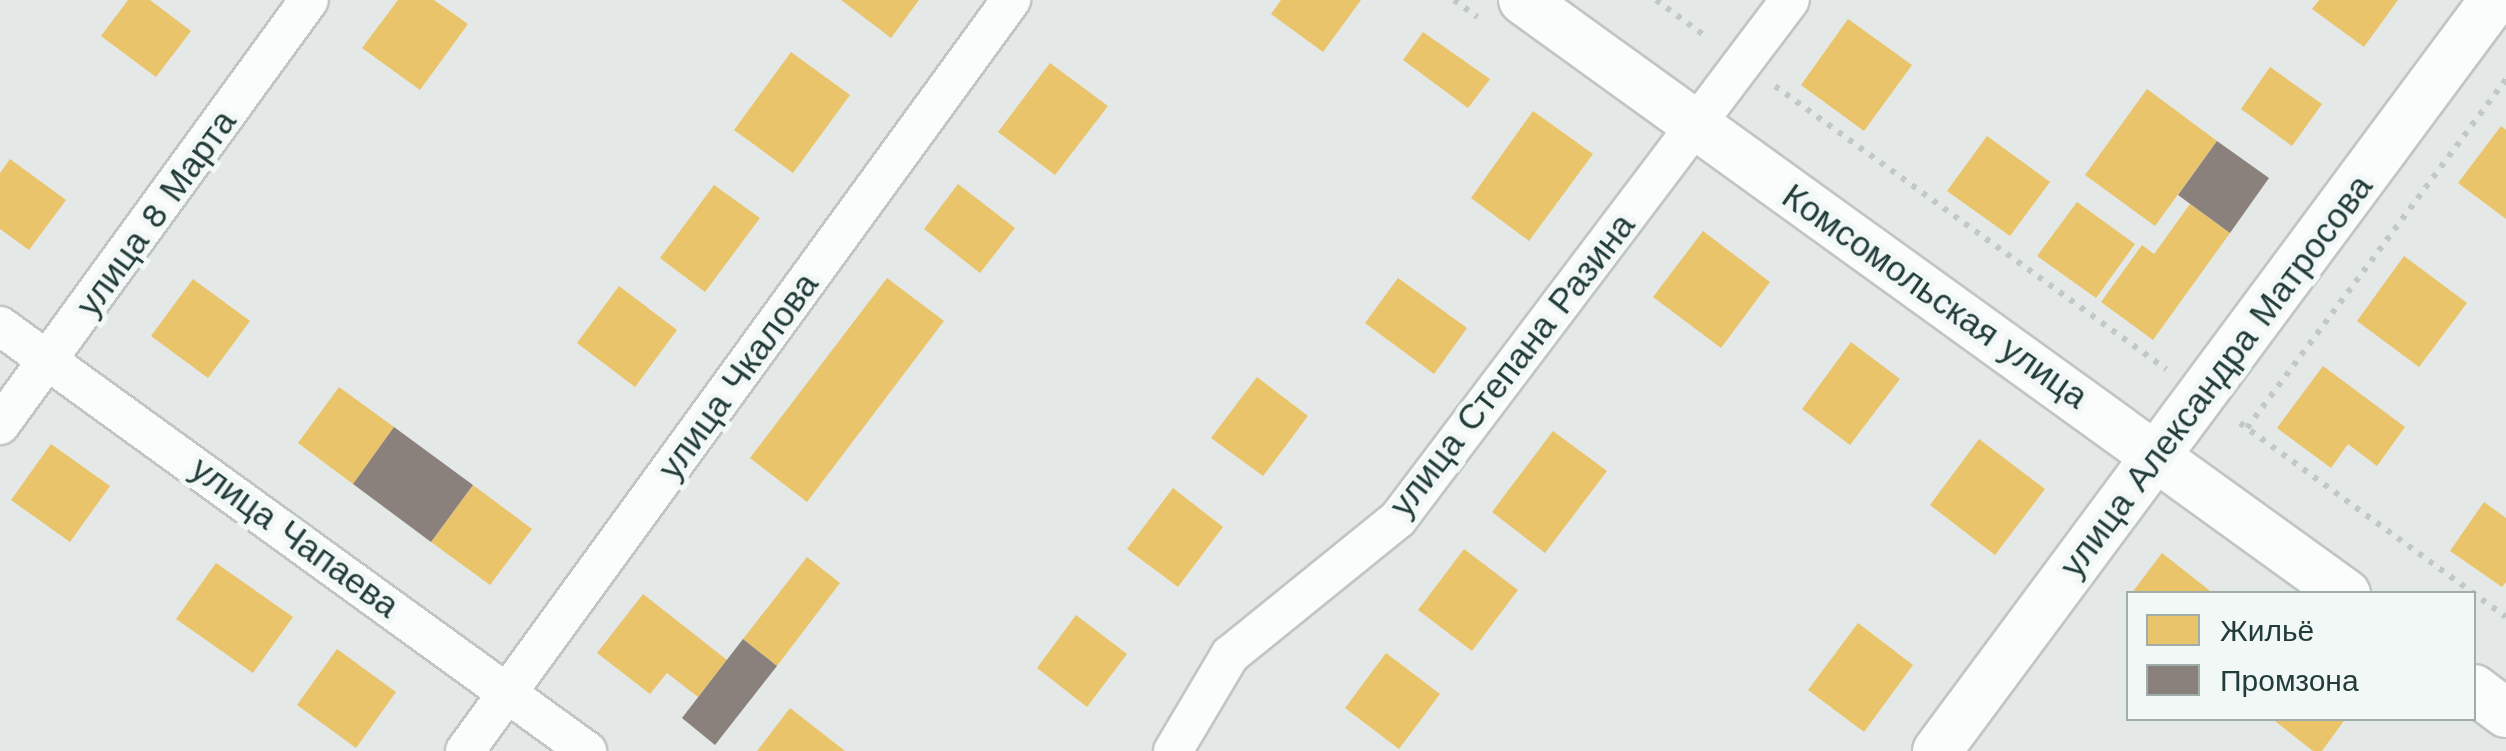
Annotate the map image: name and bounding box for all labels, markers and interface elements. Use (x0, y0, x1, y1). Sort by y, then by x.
street label: улица 8 Марта (67, 102, 245, 324)
street label: улица Александра Матросова (2051, 167, 2381, 585)
street label: Комсомольская улица (1774, 175, 2096, 417)
street label: улица Степана Разина (1381, 205, 1643, 525)
street label: улица Чкалова (649, 265, 827, 487)
street label: улица Чапаева (183, 448, 407, 626)
legend (2126, 591, 2476, 721)
text: Жильё (2220, 613, 2314, 648)
text: Промзона (2220, 663, 2359, 698)

